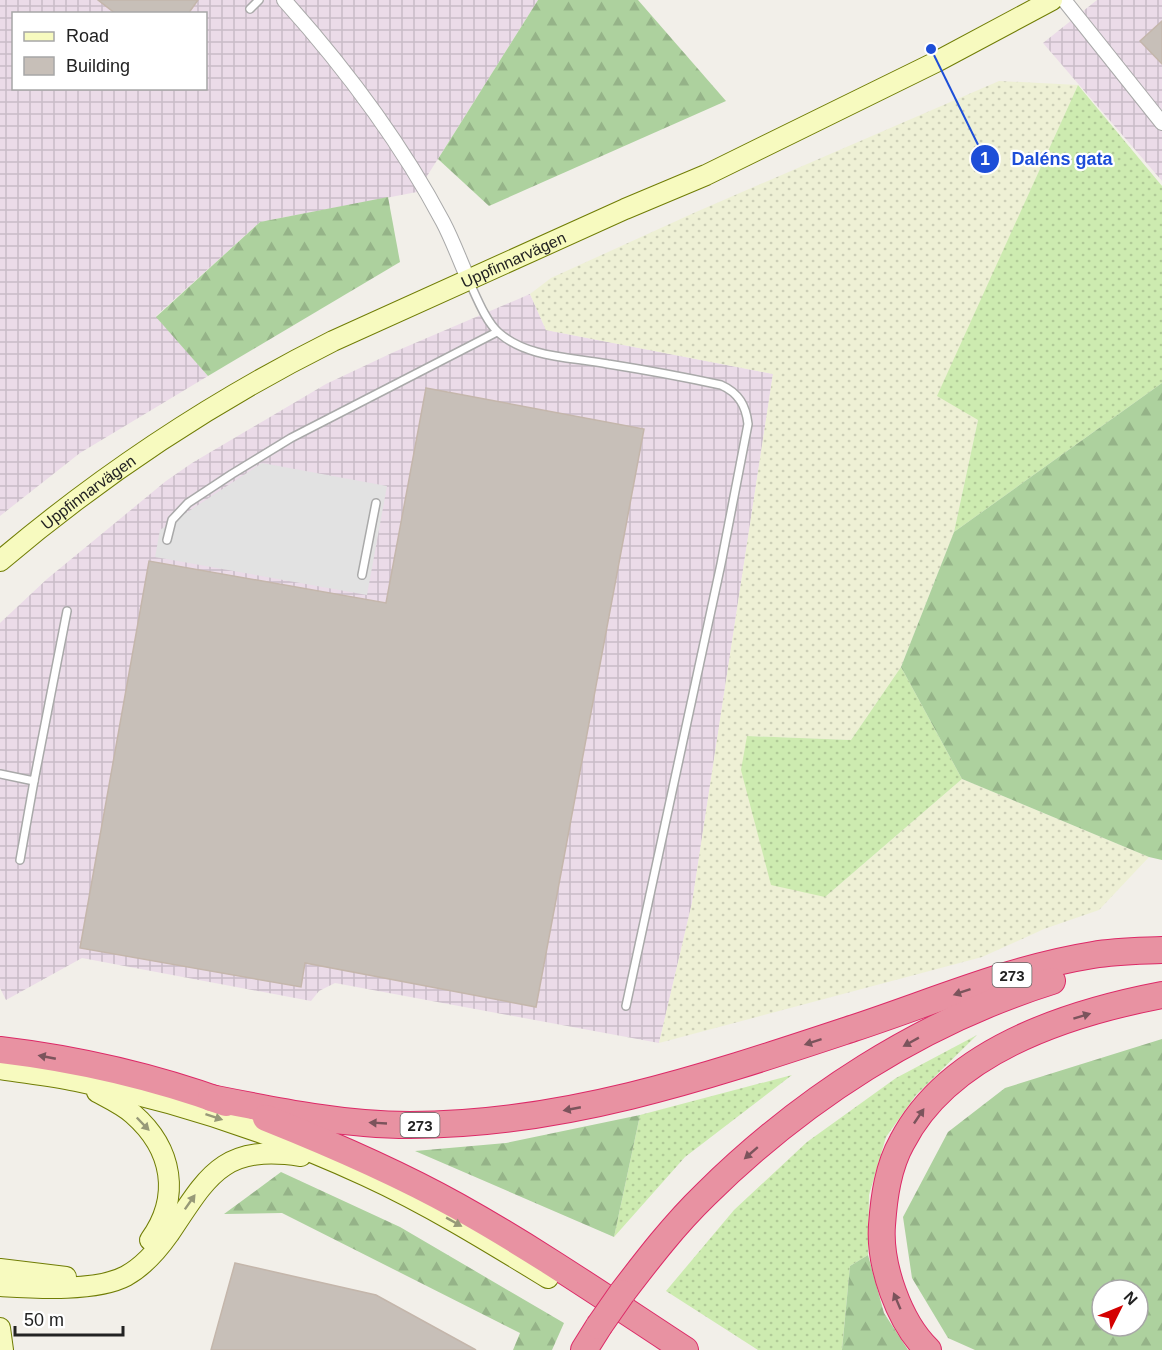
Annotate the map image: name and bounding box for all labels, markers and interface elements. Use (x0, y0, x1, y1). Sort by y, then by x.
legend (12, 12, 207, 90)
text: Road (66, 26, 109, 46)
text: Building (66, 56, 130, 76)
callout: Daléns gata (970, 141, 1125, 177)
text: 1 (980, 149, 990, 169)
text: Daléns gata (1011, 149, 1114, 169)
street label: Uppfinnarvägen (458, 228, 568, 291)
street label: Uppfinnarvägen (38, 451, 139, 532)
road number: 273 (992, 963, 1032, 987)
one-way arrow (953, 987, 971, 997)
one-way arrow (1073, 1011, 1091, 1020)
one-way arrow (902, 1037, 919, 1047)
one-way arrow (804, 1038, 822, 1047)
one-way arrow (38, 1052, 57, 1061)
one-way arrow (563, 1105, 582, 1114)
one-way arrow (913, 1108, 924, 1124)
one-way arrow (205, 1112, 223, 1122)
road number: 273 (400, 1113, 440, 1137)
one-way arrow (135, 1116, 149, 1130)
one-way arrow (369, 1119, 388, 1128)
one-way arrow (744, 1146, 759, 1159)
one-way arrow (184, 1195, 196, 1211)
one-way arrow (446, 1217, 463, 1227)
north arrow (1090, 1278, 1150, 1338)
text: N (1120, 1288, 1141, 1308)
one-way arrow (892, 1291, 902, 1309)
scale bar (15, 1299, 123, 1337)
text: 50 m (24, 1310, 64, 1330)

